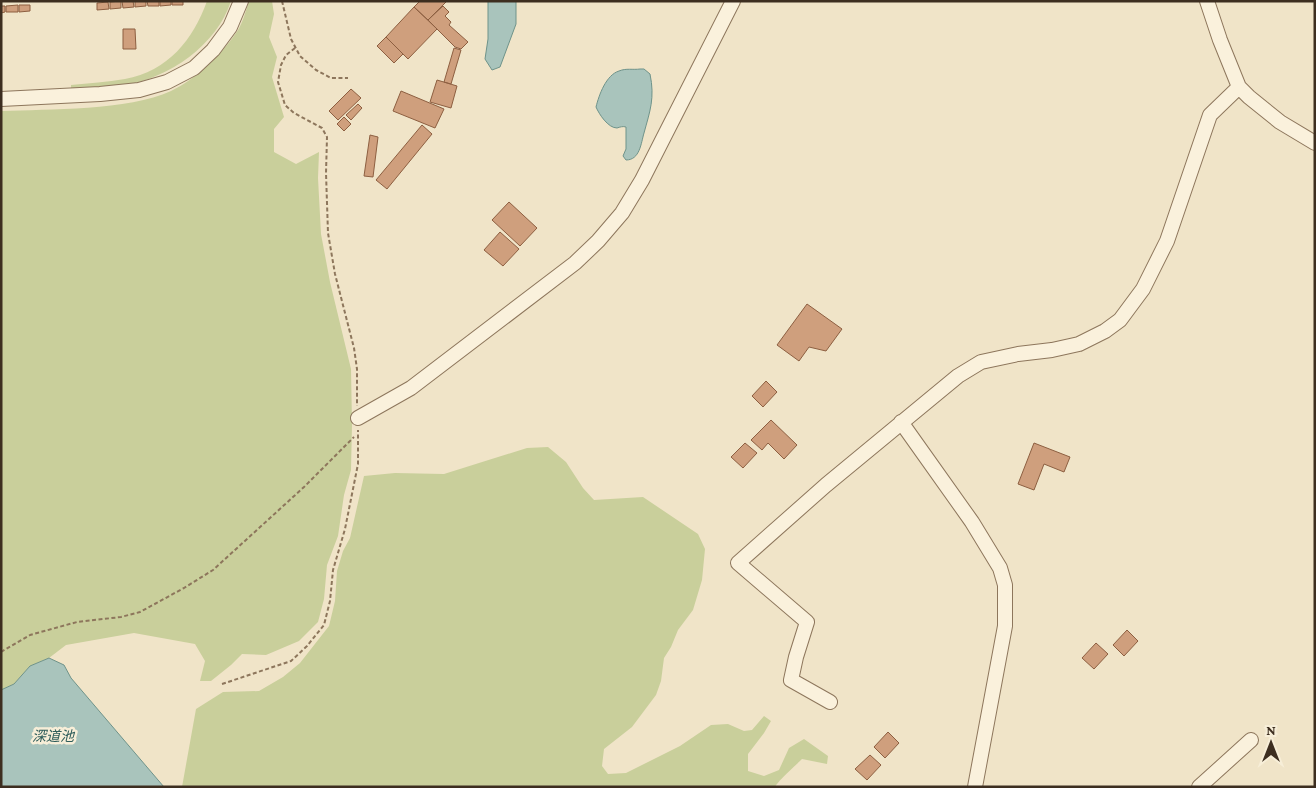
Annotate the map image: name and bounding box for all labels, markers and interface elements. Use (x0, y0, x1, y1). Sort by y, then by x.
north arrow (1246, 718, 1296, 768)
text: N (1266, 722, 1276, 738)
water label: 深道池 (32, 728, 76, 744)

